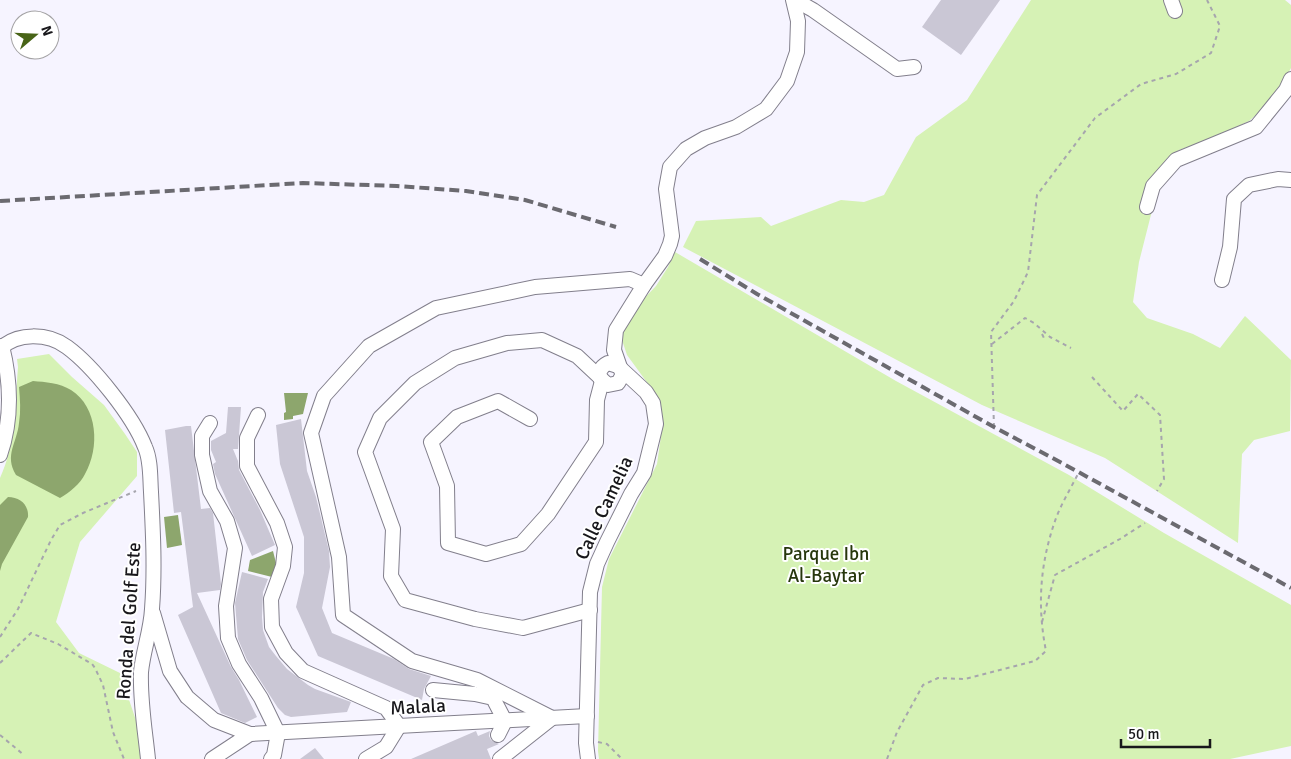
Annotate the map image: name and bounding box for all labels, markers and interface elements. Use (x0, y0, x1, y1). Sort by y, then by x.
north arrow (10, 10, 60, 60)
text: N (37, 24, 56, 38)
street label: Calle Camelia (570, 452, 638, 564)
street label: Ronda del Golf Este (112, 541, 146, 701)
park label: Parque Ibn Al-Baytar (783, 542, 869, 588)
street label: Malala (390, 694, 446, 720)
scale bar (1121, 716, 1210, 748)
text: 50 m (1128, 725, 1159, 743)

